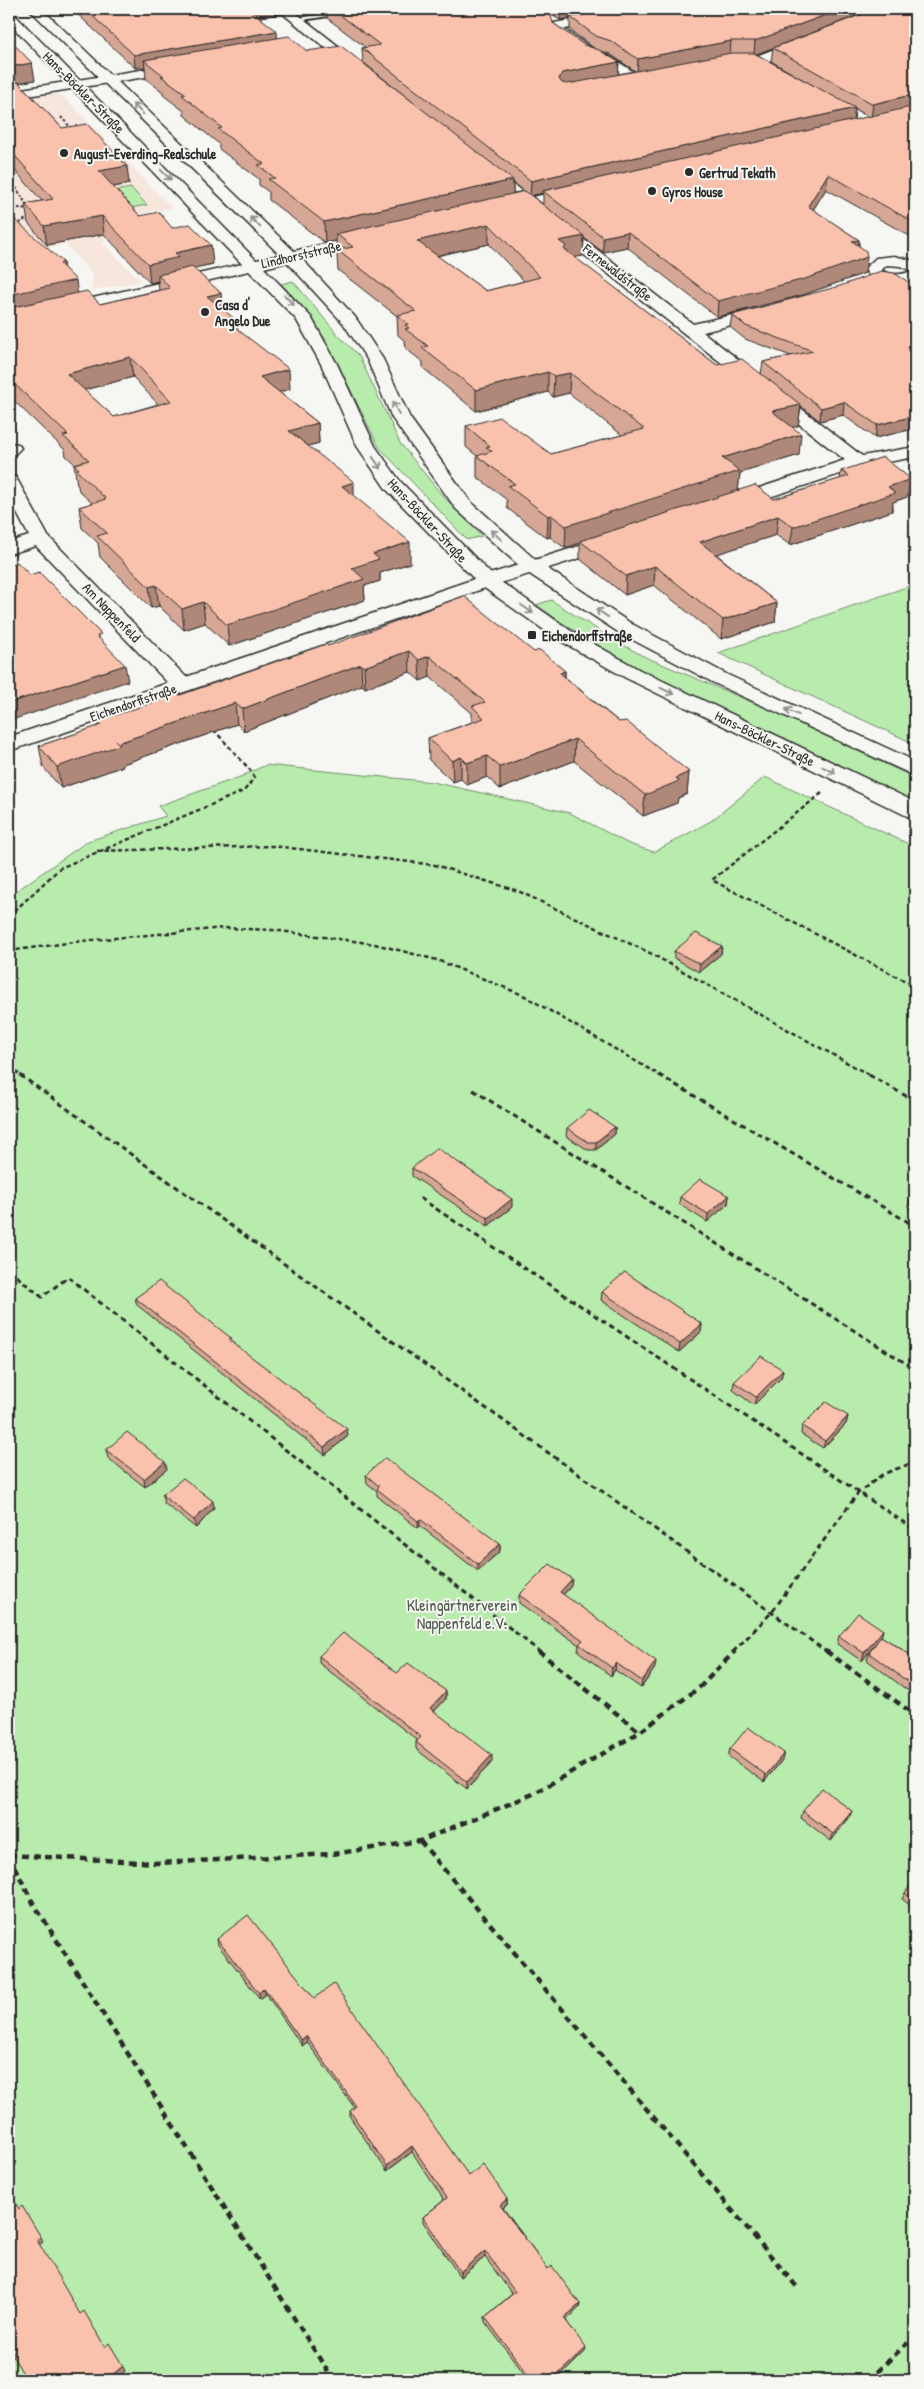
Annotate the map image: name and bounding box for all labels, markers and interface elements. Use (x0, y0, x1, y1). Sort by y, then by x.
street label: Hans-Böckler-Straße (38, 47, 129, 138)
one-way arrow (132, 104, 144, 116)
place label: August-Everding-Realschule (74, 144, 217, 165)
marker: August-Everding-Realschule (58, 147, 70, 159)
place label: Gertrud Tekath (699, 163, 775, 182)
marker: Gertrud Tekath (683, 166, 695, 178)
one-way arrow (160, 169, 172, 181)
place label: Gyros House (662, 182, 723, 203)
marker: Gyros House (646, 185, 658, 197)
one-way arrow (248, 216, 261, 228)
street label: Lindhorststraße (259, 236, 343, 273)
street label: Fernewaldstraße (578, 238, 657, 306)
one-way arrow (283, 294, 295, 307)
place label: Casa d' Angelo Due (215, 295, 271, 332)
marker: Casa d' Angelo Due (199, 306, 211, 318)
one-way arrow (391, 401, 401, 416)
one-way arrow (372, 456, 382, 470)
street label: Hans-Böckler-Straße (383, 474, 472, 567)
one-way arrow (490, 529, 503, 541)
street label: Am Nappenfeld (78, 578, 146, 647)
one-way arrow (520, 604, 534, 614)
one-way arrow (595, 608, 609, 618)
place label: Eichendorffstraße (542, 626, 633, 647)
marker: Eichendorffstraße (526, 629, 538, 641)
street label: Eichendorffstraße (87, 678, 180, 727)
one-way arrow (660, 686, 675, 696)
street label: Hans-Böckler-Straße (711, 706, 818, 771)
one-way arrow (785, 707, 800, 716)
one-way arrow (821, 766, 836, 775)
park label: Kleingärtnerverein Nappenfeld e.V. (407, 1594, 517, 1634)

